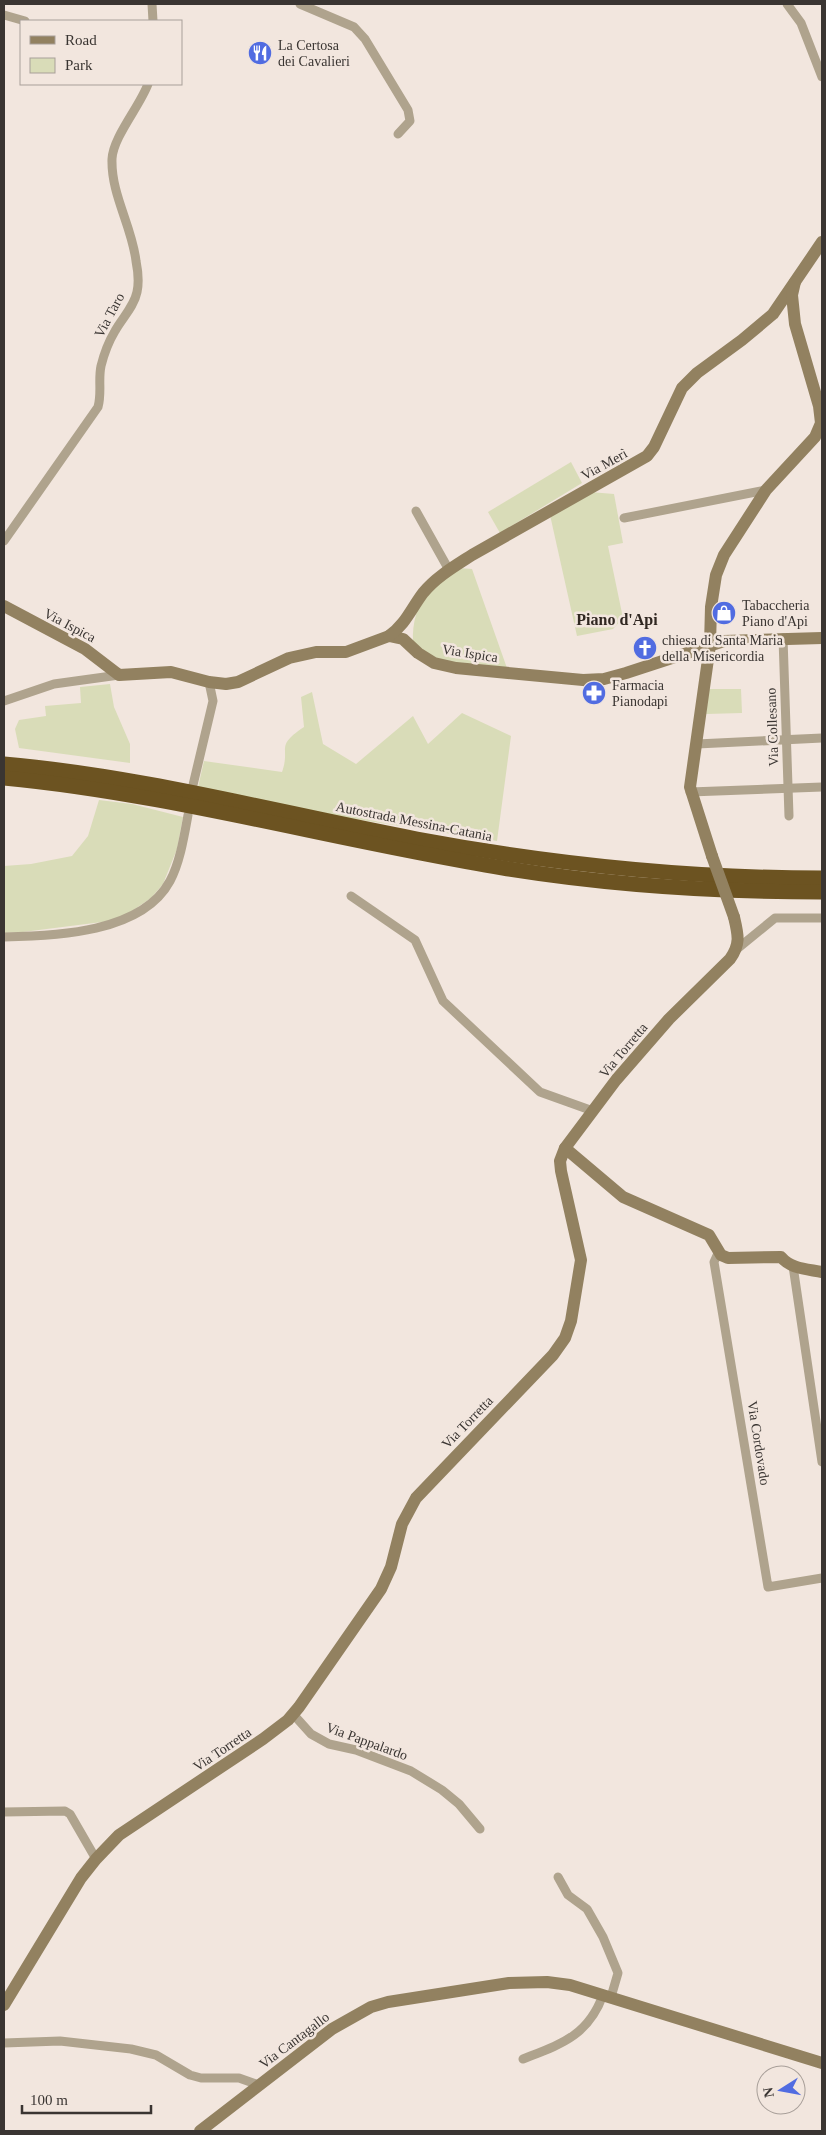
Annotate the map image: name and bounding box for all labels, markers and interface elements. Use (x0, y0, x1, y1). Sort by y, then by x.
legend (20, 20, 182, 85)
text: Road (65, 32, 97, 48)
place label: La Certosa dei Cavalieri (278, 38, 350, 69)
restaurant icon: La Certosa dei Cavalieri (247, 40, 273, 66)
text: Park (65, 57, 93, 73)
street label: Via Taro (92, 290, 127, 340)
street label: Via Merì (579, 446, 630, 483)
place label: Tabaccheria Piano d'Api (742, 598, 810, 629)
shop icon: Tabaccheria Piano d'Api (711, 600, 737, 626)
street label: Via Ispica (41, 606, 99, 646)
district label: Piano d'Api (576, 611, 658, 629)
place label: chiesa di Santa Maria della Misericordia (662, 633, 784, 664)
church icon: chiesa di Santa Maria della Misericordia (632, 635, 658, 661)
street label: Via Ispica (441, 642, 500, 665)
place label: Farmacia Pianodapi (612, 678, 668, 709)
pharmacy icon: Farmacia Pianodapi (581, 680, 607, 706)
street label: Via Collesano (764, 687, 781, 767)
street label: Autostrada Messina-Catania (334, 799, 494, 844)
street label: Via Torretta (596, 1019, 651, 1081)
street label: Via Torretta (439, 1393, 496, 1452)
street label: Via Cordovado (744, 1400, 773, 1486)
street label: Via Pappalardo (324, 1720, 410, 1763)
street label: Via Torretta (190, 1724, 255, 1774)
street label: Via Cantagallo (256, 2009, 332, 2072)
north arrow (756, 2065, 806, 2115)
scale bar (22, 2082, 151, 2114)
text: N (760, 2086, 777, 2099)
text: 100 m (30, 2092, 68, 2108)

